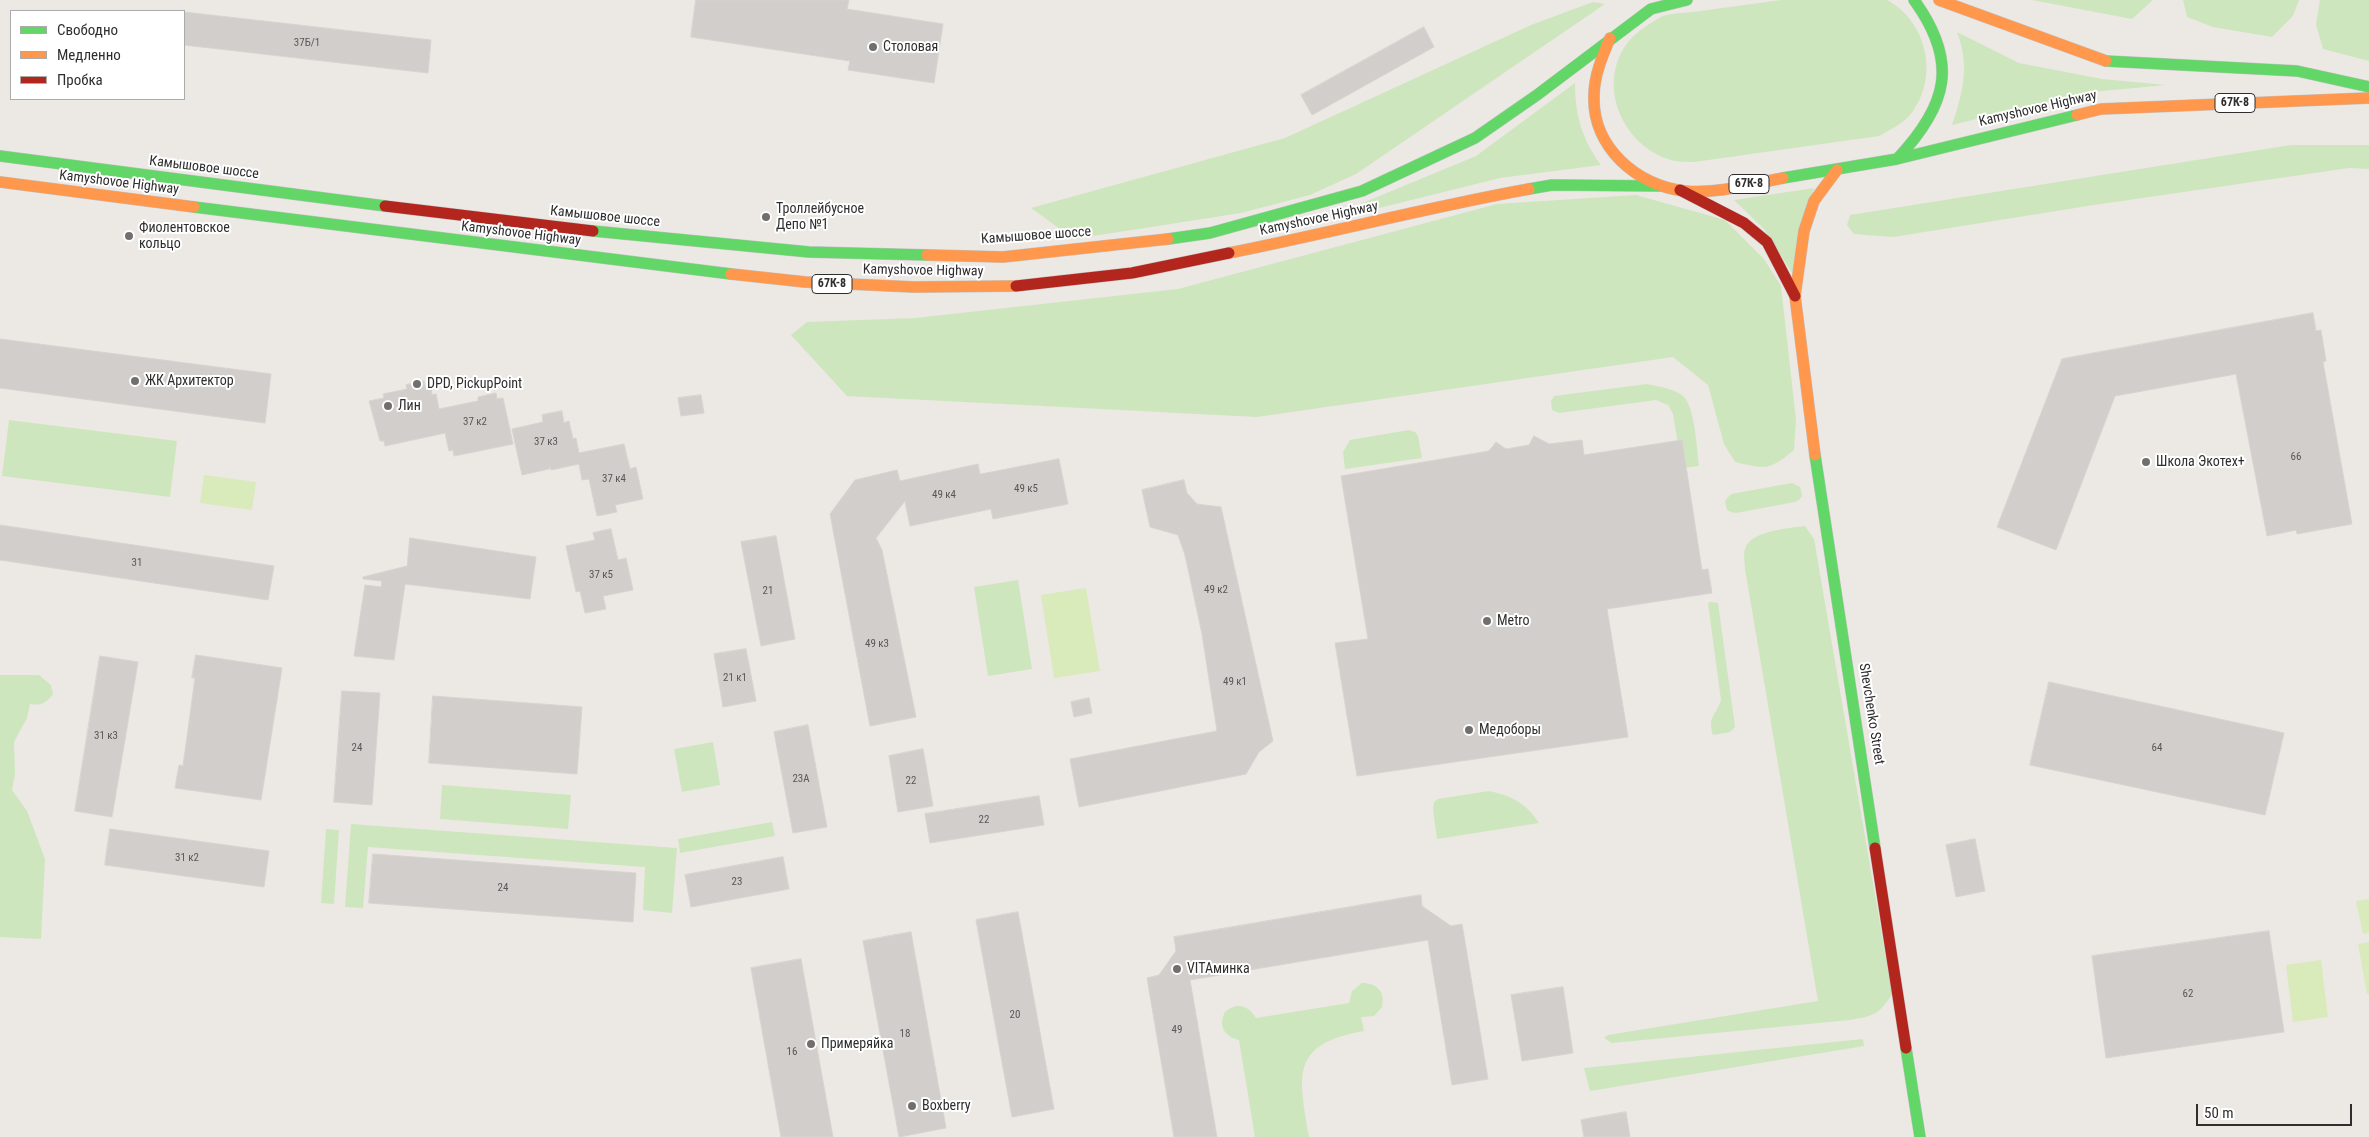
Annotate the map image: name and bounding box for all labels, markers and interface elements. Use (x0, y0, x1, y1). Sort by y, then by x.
legend (10, 10, 185, 100)
text: Свободно (57, 21, 118, 39)
house number: 37Б/1 (294, 36, 320, 50)
place label: Столовая (883, 39, 938, 55)
marker: Столовая (867, 41, 879, 53)
text: Медленно (57, 46, 121, 64)
text: Пробка (57, 71, 103, 89)
street label: Kamyshovoe Highway (1977, 87, 2099, 131)
road number: 67К-8 (2215, 94, 2255, 112)
street label: Камышовое шоссе (148, 153, 260, 183)
street label: Kamyshovoe Highway (58, 167, 180, 199)
road number: 67К-8 (1729, 174, 1769, 193)
street label: Kamyshovoe Highway (1258, 198, 1380, 240)
place label: Троллейбусное Депо №1 (776, 201, 864, 233)
street label: Камышовое шоссе (549, 203, 661, 231)
marker: Троллейбусное Депо №1 (760, 211, 772, 223)
street label: Kamyshovoe Highway (460, 218, 582, 250)
place label: Фиолентовское кольцо (139, 220, 230, 252)
street label: Камышовое шоссе (980, 224, 1092, 248)
marker: Фиолентовское кольцо (123, 230, 135, 242)
street label: Kamyshovoe Highway (863, 262, 983, 280)
road number: 67К-8 (812, 274, 852, 294)
place label: ЖК Архитектор (145, 373, 234, 389)
marker: ЖК Архитектор (129, 375, 141, 387)
place label: DPD, PickupPoint (427, 376, 522, 392)
marker: DPD, PickupPoint (411, 378, 423, 390)
place label: Лин (398, 398, 421, 414)
marker: Лин (382, 400, 394, 412)
house number: 37 к2 (463, 415, 487, 429)
house number: 37 к3 (534, 435, 558, 449)
house number: 66 (2291, 450, 2301, 464)
place label: Школа Экотех+ (2156, 454, 2245, 470)
marker: Школа Экотех+ (2140, 456, 2152, 468)
house number: 37 к4 (602, 472, 626, 486)
house number: 49 к5 (1014, 482, 1038, 496)
house number: 49 к4 (932, 488, 956, 502)
house number: 31 (132, 556, 142, 570)
house number: 37 к5 (589, 568, 613, 582)
house number: 49 к2 (1204, 583, 1228, 597)
house number: 21 (763, 584, 773, 598)
place label: Metro (1497, 613, 1529, 629)
marker: Metro (1481, 615, 1493, 627)
house number: 49 к3 (865, 637, 889, 651)
street label: Shevchenko Street (1855, 662, 1887, 766)
house number: 21 к1 (723, 671, 747, 685)
house number: 49 к1 (1223, 675, 1247, 689)
place label: Медоборы (1479, 722, 1541, 738)
marker: Медоборы (1463, 724, 1475, 736)
house number: 31 к3 (94, 729, 118, 743)
house number: 24 (352, 741, 362, 755)
house number: 64 (2152, 741, 2162, 755)
house number: 23А (792, 772, 810, 786)
house number: 22 (906, 774, 916, 788)
house number: 22 (979, 813, 989, 827)
house number: 31 к2 (175, 851, 199, 865)
house number: 23 (732, 875, 742, 889)
house number: 24 (498, 881, 508, 895)
place label: VITAминка (1187, 961, 1250, 977)
marker: VITAминка (1171, 963, 1183, 975)
house number: 62 (2183, 987, 2193, 1001)
house number: 20 (1010, 1008, 1020, 1022)
house number: 49 (1172, 1023, 1182, 1037)
house number: 18 (900, 1027, 910, 1041)
place label: Примеряйка (821, 1036, 894, 1052)
marker: Примеряйка (805, 1038, 817, 1050)
house number: 16 (787, 1045, 797, 1059)
scale bar (2199, 1094, 2355, 1126)
place label: Boxberry (922, 1098, 971, 1114)
marker: Boxberry (906, 1100, 918, 1112)
text: 50 m (2204, 1104, 2234, 1122)

